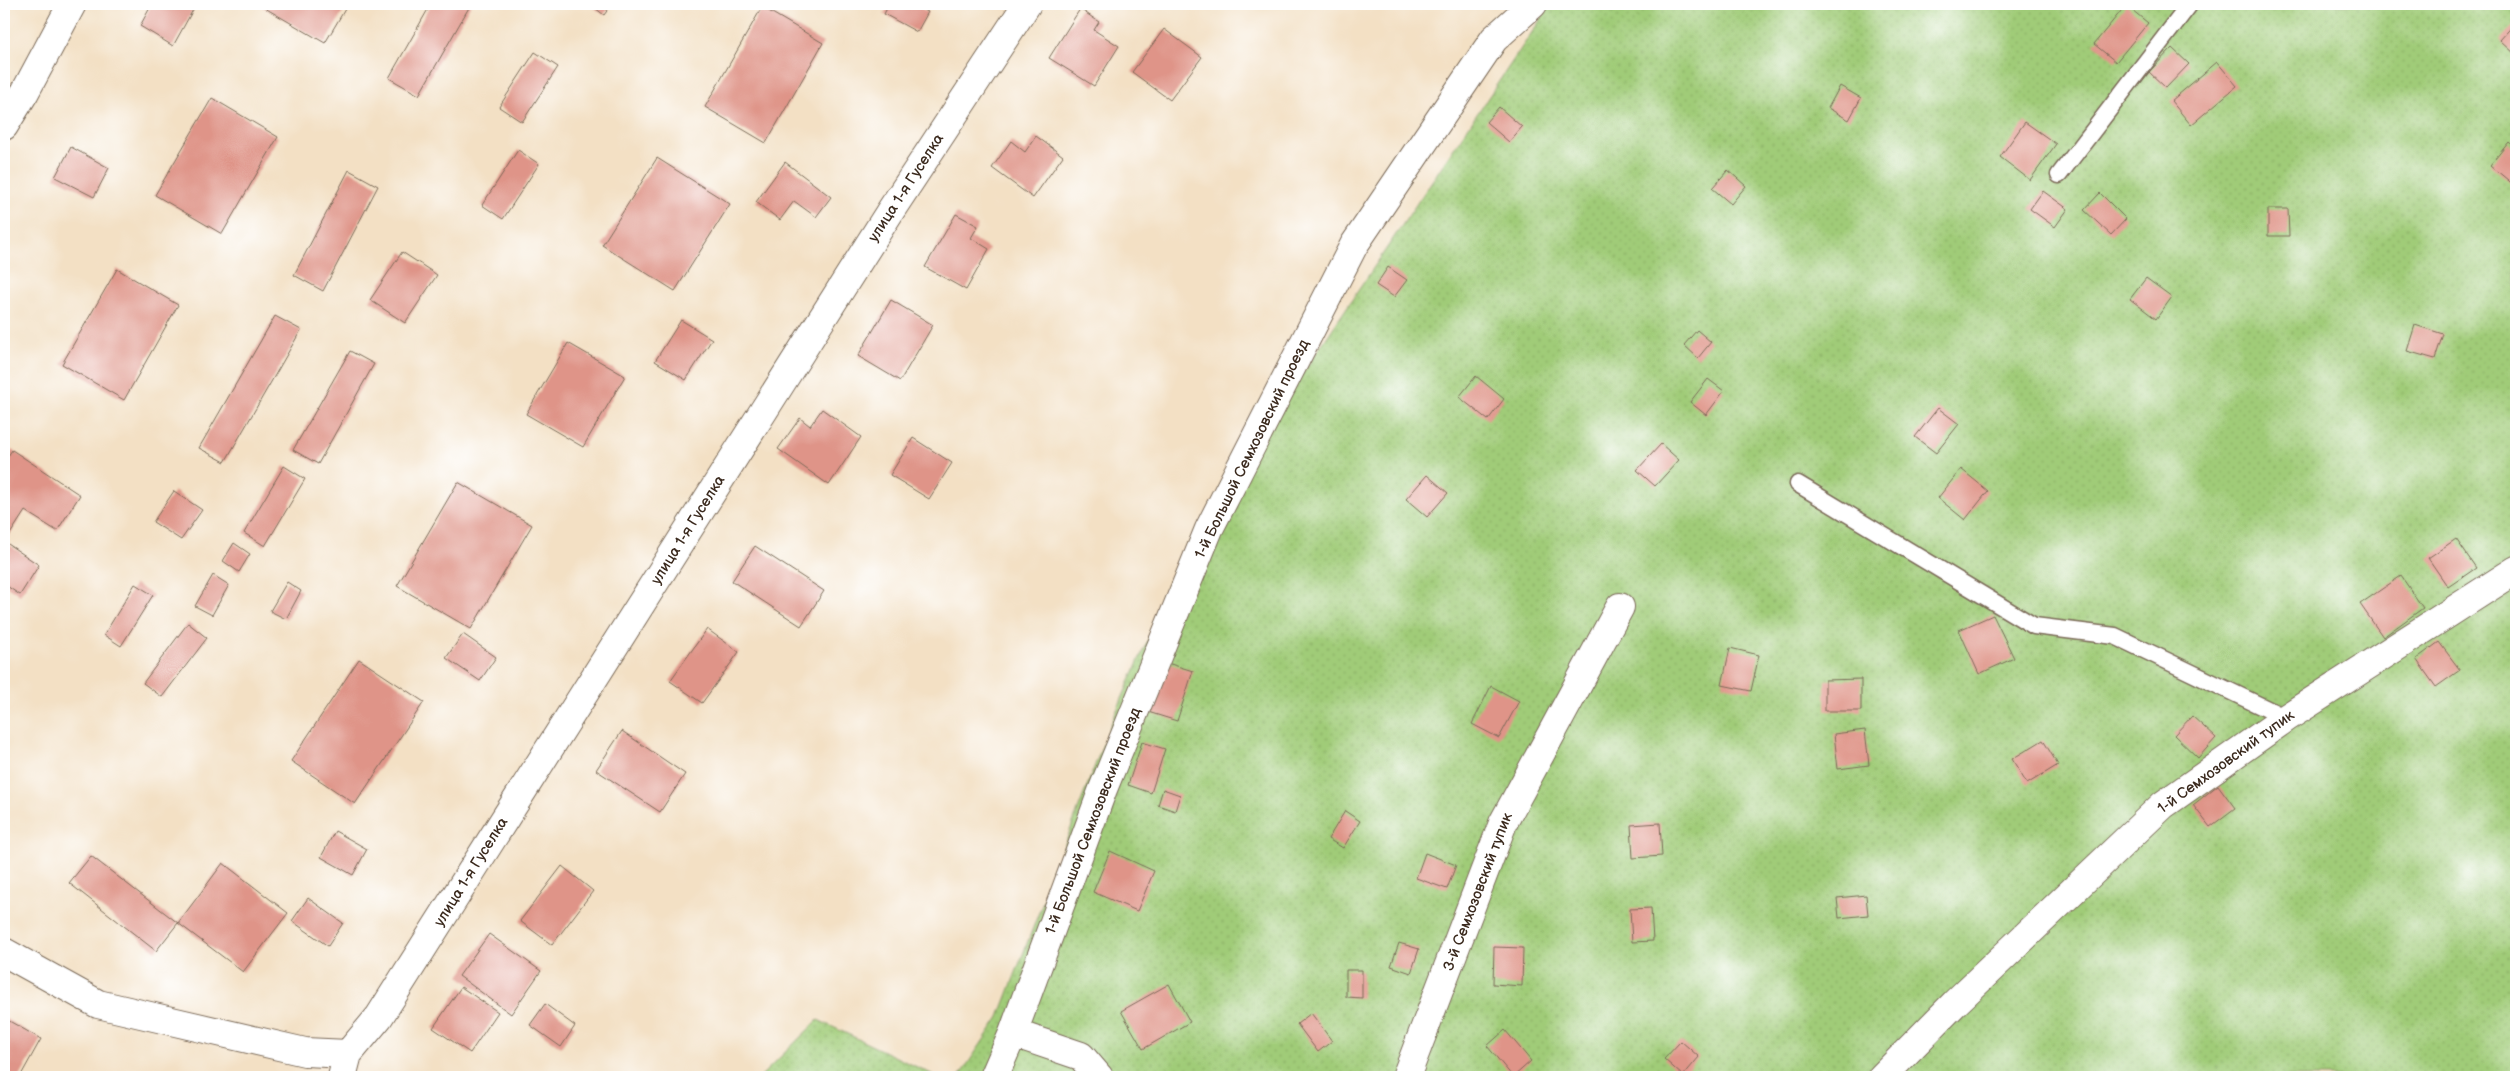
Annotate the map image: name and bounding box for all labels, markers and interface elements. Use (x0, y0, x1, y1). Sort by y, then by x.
street label: улица 1-я Гуселка (864, 130, 948, 246)
street label: 1-й Большой Семхозовский проезд (1191, 336, 1313, 562)
street label: улица 1-я Гуселка (647, 472, 729, 588)
street label: 1-й Большой Семхозовский проезд (1041, 705, 1145, 937)
street label: 1-й Семхозовский тупик (2154, 706, 2298, 818)
street label: 3-й Семхозовский тупик (1439, 810, 1517, 974)
street label: улица 1-я Гуселка (430, 814, 512, 930)

